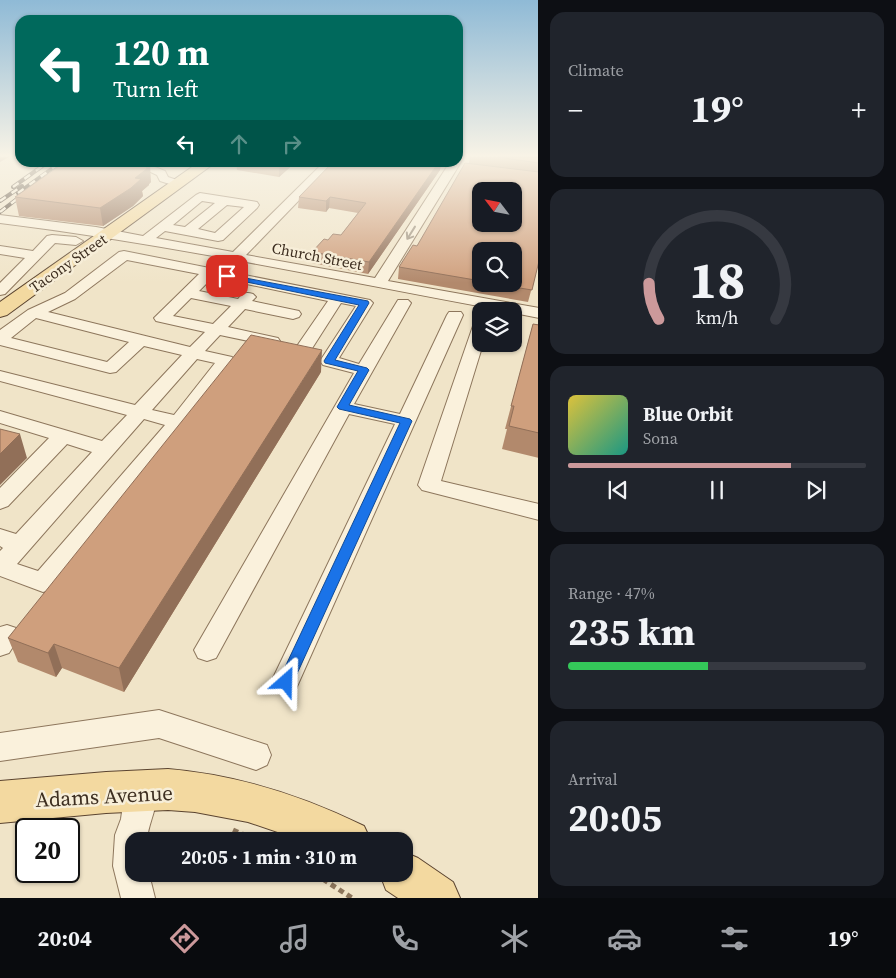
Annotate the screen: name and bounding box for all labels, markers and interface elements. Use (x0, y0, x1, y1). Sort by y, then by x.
text: 120 m (113, 29, 209, 77)
icon: left (30, 35, 95, 100)
text: Climate (568, 59, 624, 81)
text: Turn left (113, 74, 198, 104)
text: 19° (690, 83, 744, 135)
text: − (568, 91, 583, 129)
text: + (851, 91, 866, 129)
icon: left (172, 130, 200, 158)
icon: ahead (225, 130, 253, 158)
icon: right (278, 130, 306, 158)
north arrow (472, 182, 522, 232)
map controls (472, 182, 522, 352)
one-way arrow (406, 226, 416, 240)
street label: Tacony Street (25, 228, 111, 297)
street label: Church Street (270, 237, 364, 275)
button: search (472, 242, 522, 292)
text: 18 (689, 244, 745, 315)
pin (206, 255, 248, 297)
icon: arrive (213, 262, 241, 290)
button: layers (472, 302, 522, 352)
text: km/h (696, 305, 739, 330)
text: Blue Orbit (643, 401, 733, 427)
text: Sona (643, 427, 678, 449)
icon: previous (604, 476, 632, 504)
icon: pause (703, 476, 731, 504)
icon: next (802, 476, 830, 504)
text: Range · 47% (568, 582, 655, 604)
text: 235 km (568, 606, 695, 658)
position arrow (259, 655, 311, 707)
text: Arrival (568, 768, 617, 790)
street label: Adams Avenue (34, 778, 174, 814)
text: 20:05 (568, 792, 662, 844)
speed limit sign: 20 (15, 818, 80, 883)
text: 20:05 · 1 min · 310 m (181, 844, 357, 870)
icon: directions (167, 921, 202, 956)
icon: music (277, 921, 312, 956)
icon: phone (387, 921, 422, 956)
icon: climate (497, 921, 532, 956)
icon: car (607, 921, 642, 956)
icon: filters (717, 921, 752, 956)
text: 20:04 (38, 923, 92, 953)
text: 19° (827, 923, 858, 953)

